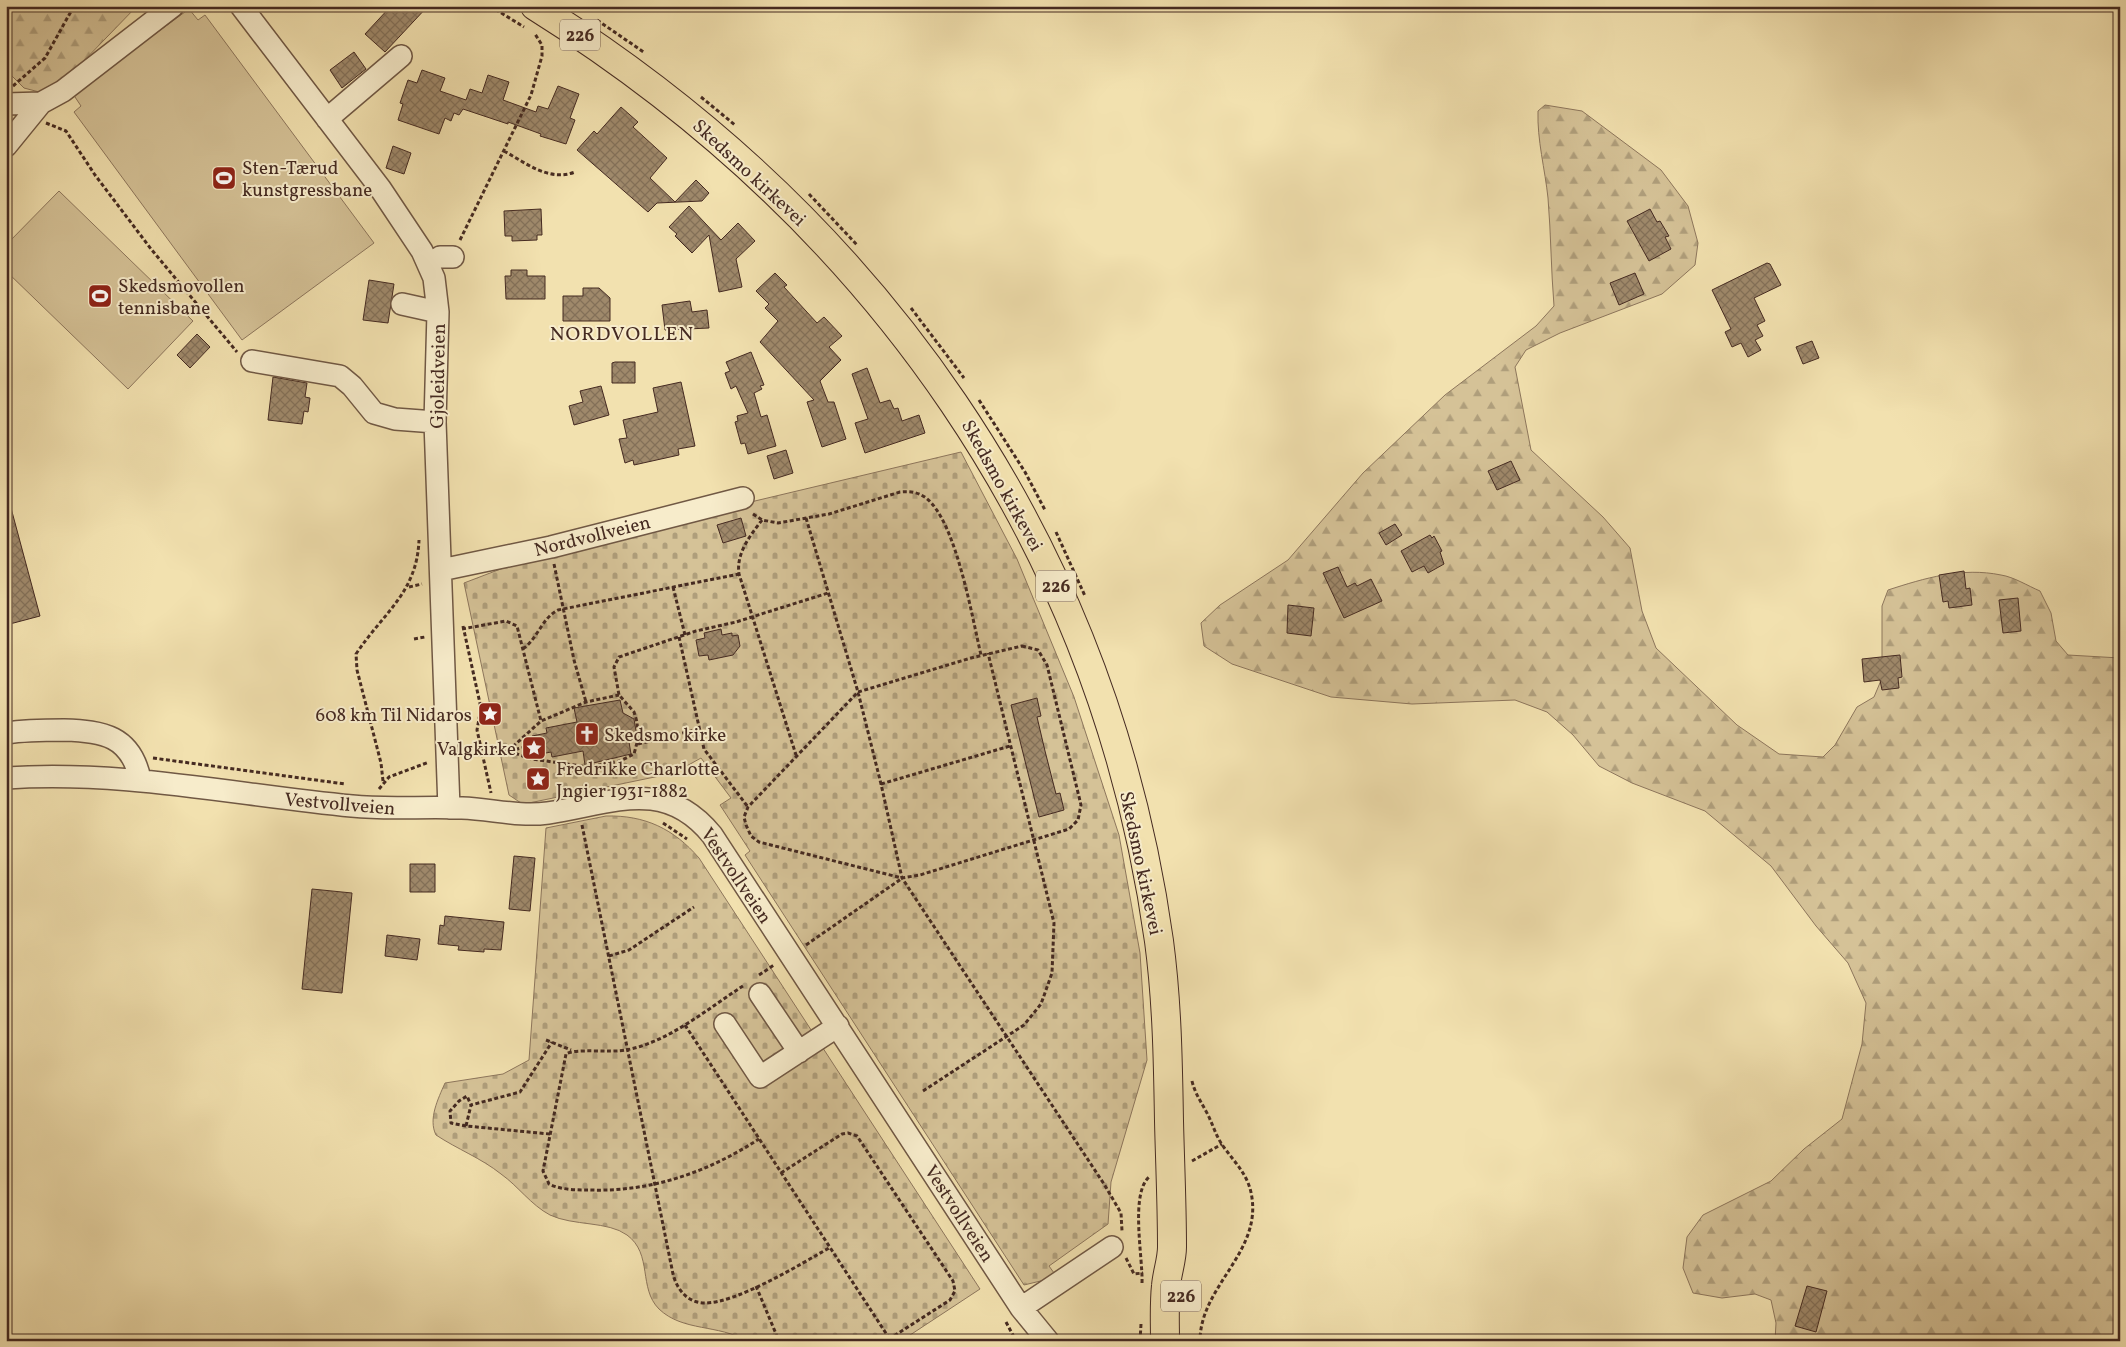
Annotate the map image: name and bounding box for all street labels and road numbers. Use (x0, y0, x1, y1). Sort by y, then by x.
road number: 226 (560, 20, 600, 50)
street label: Skedsmo kirkevei (686, 114, 811, 233)
street label: Gjoleidveien (425, 323, 453, 429)
street label: Skedsmo kirkevei (954, 416, 1048, 557)
street label: Nordvollveien (532, 510, 653, 564)
road number: 226 (1036, 570, 1076, 602)
street label: Vestvollveien (283, 787, 396, 823)
street label: Skedsmo kirkevei (1112, 789, 1168, 938)
street label: Vestvollveien (694, 823, 777, 929)
street label: Vestvollveien (917, 1160, 999, 1268)
road number: 226 (1161, 1280, 1201, 1312)

